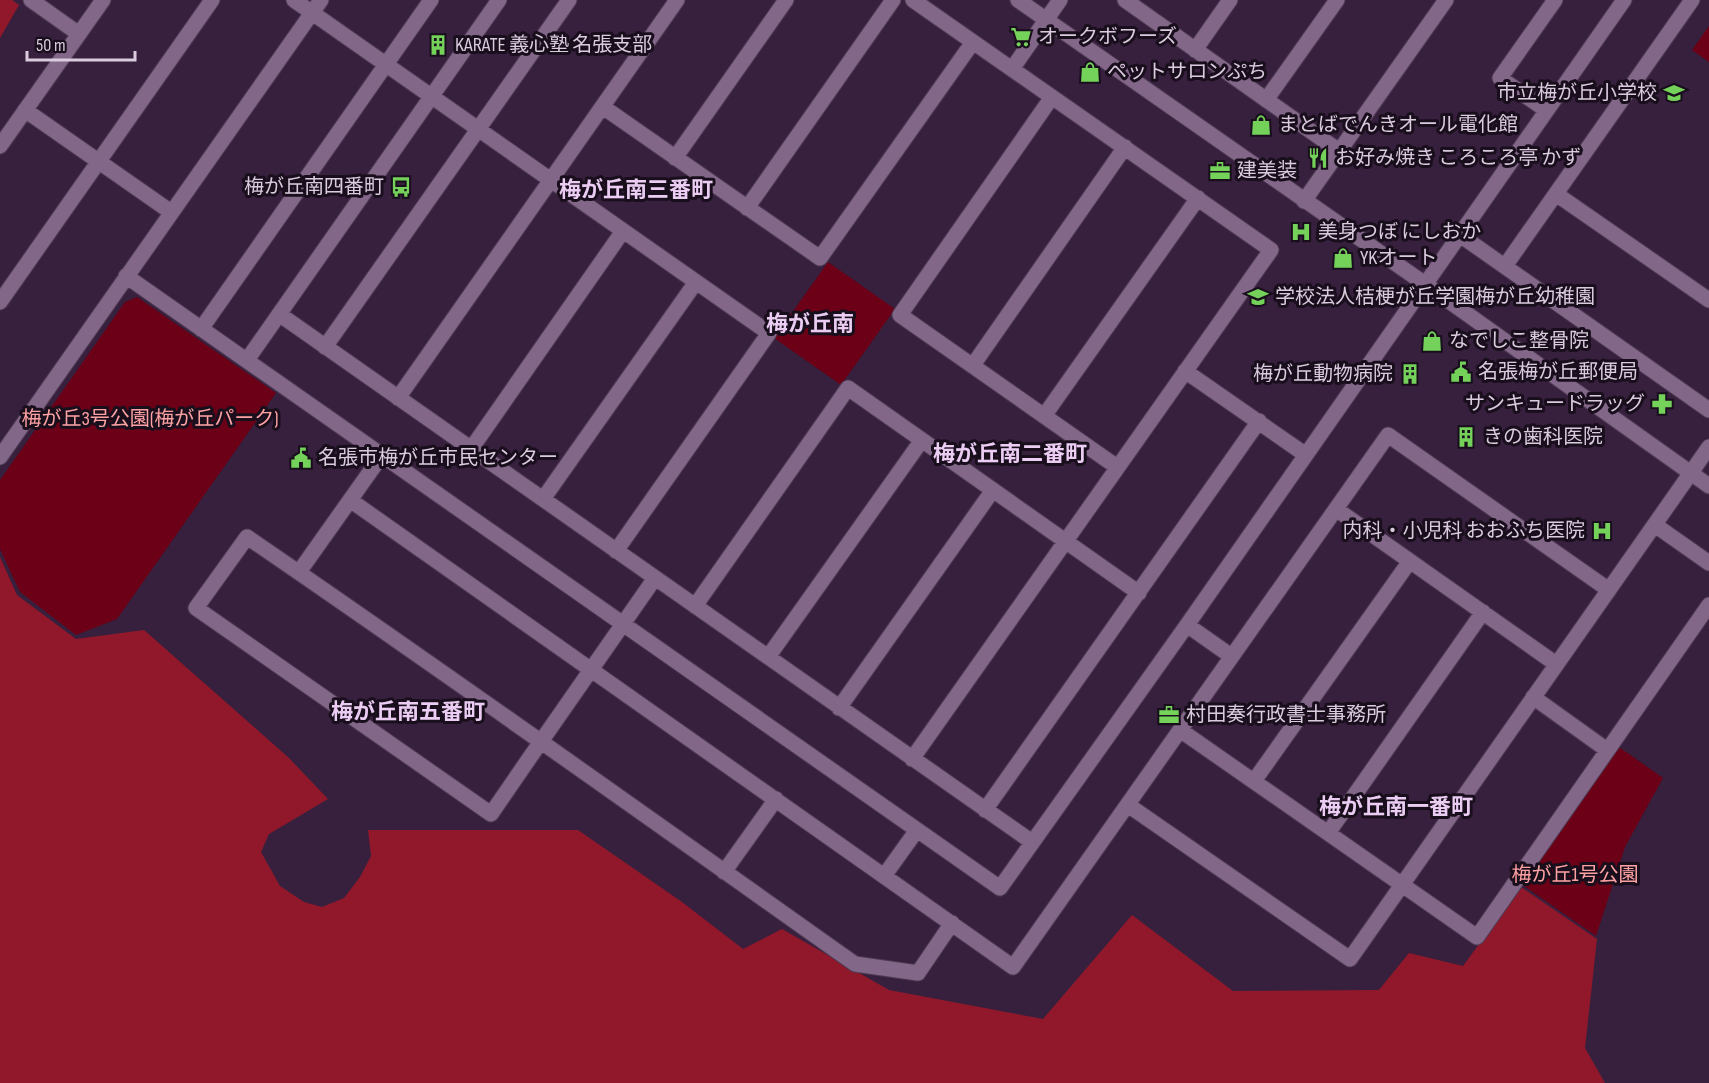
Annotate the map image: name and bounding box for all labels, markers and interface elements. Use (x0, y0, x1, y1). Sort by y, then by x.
scale bar (27, 24, 135, 62)
supermarket icon: オークボフーズ (1009, 25, 1033, 49)
place label: オークボフーズ (1038, 25, 1177, 49)
building icon: KARATE 義心塾 名張支部 (426, 33, 450, 57)
place label: KARATE 義心塾 名張支部 (455, 33, 652, 57)
text: 50 m (36, 35, 66, 56)
shop icon: ペットサロンぷち (1078, 60, 1102, 84)
place label: ペットサロンぷち (1107, 60, 1267, 84)
place label: 市立梅が丘小学校 (1497, 81, 1657, 105)
school or university icon: 市立梅が丘小学校 (1662, 81, 1686, 105)
shop icon: まとばでんきオール電化館 (1249, 113, 1273, 137)
place label: まとばでんきオール電化館 (1278, 113, 1518, 137)
restaurant icon: お好み焼き ころころ亭 かず (1306, 146, 1330, 170)
place label: お好み焼き ころころ亭 かず (1335, 146, 1581, 170)
office icon: 建美装 (1208, 159, 1232, 183)
place label: 建美装 (1237, 159, 1297, 183)
place label: 梅が丘南四番町 (244, 175, 384, 199)
bus stop icon: 梅が丘南四番町 (389, 175, 413, 199)
district label: 梅が丘南三番町 (559, 177, 713, 204)
hospital icon: 美身つぼ にしおか (1289, 220, 1313, 244)
place label: 美身つぼ にしおか (1318, 220, 1481, 244)
shop icon: YKオート (1331, 246, 1355, 270)
place label: YKオート (1360, 246, 1437, 270)
school or university icon: 学校法人桔梗が丘学園梅が丘幼稚園 (1246, 285, 1270, 309)
place label: 学校法人桔梗が丘学園梅が丘幼稚園 (1275, 285, 1595, 309)
district label: 梅が丘南 (766, 311, 854, 338)
shop icon: なでしこ整骨院 (1420, 329, 1444, 353)
place label: なでしこ整骨院 (1449, 329, 1589, 353)
public building icon: 名張梅が丘郵便局 (1449, 360, 1473, 384)
place label: 名張梅が丘郵便局 (1478, 360, 1638, 384)
place label: 梅が丘動物病院 (1253, 362, 1393, 386)
building icon: 梅が丘動物病院 (1398, 362, 1422, 386)
place label: サンキュードラッグ (1465, 392, 1645, 416)
pharmacy icon: サンキュードラッグ (1650, 392, 1674, 416)
park label: 梅が丘3号公園(梅が丘パーク) (21, 407, 279, 431)
building icon: きの歯科医院 (1454, 425, 1478, 449)
place label: きの歯科医院 (1483, 425, 1603, 449)
district label: 梅が丘南二番町 (933, 441, 1087, 468)
public building icon: 名張市梅が丘市民センター (289, 446, 313, 470)
place label: 名張市梅が丘市民センター (318, 446, 558, 470)
place label: 内科・小児科 おおふち医院 (1342, 519, 1585, 543)
hospital icon: 内科・小児科 おおふち医院 (1590, 519, 1614, 543)
district label: 梅が丘南五番町 (331, 699, 485, 726)
office icon: 村田奏行政書士事務所 (1157, 703, 1181, 727)
place label: 村田奏行政書士事務所 (1186, 703, 1386, 727)
district label: 梅が丘南一番町 (1319, 794, 1473, 821)
park label: 梅が丘1号公園 (1512, 863, 1639, 887)

